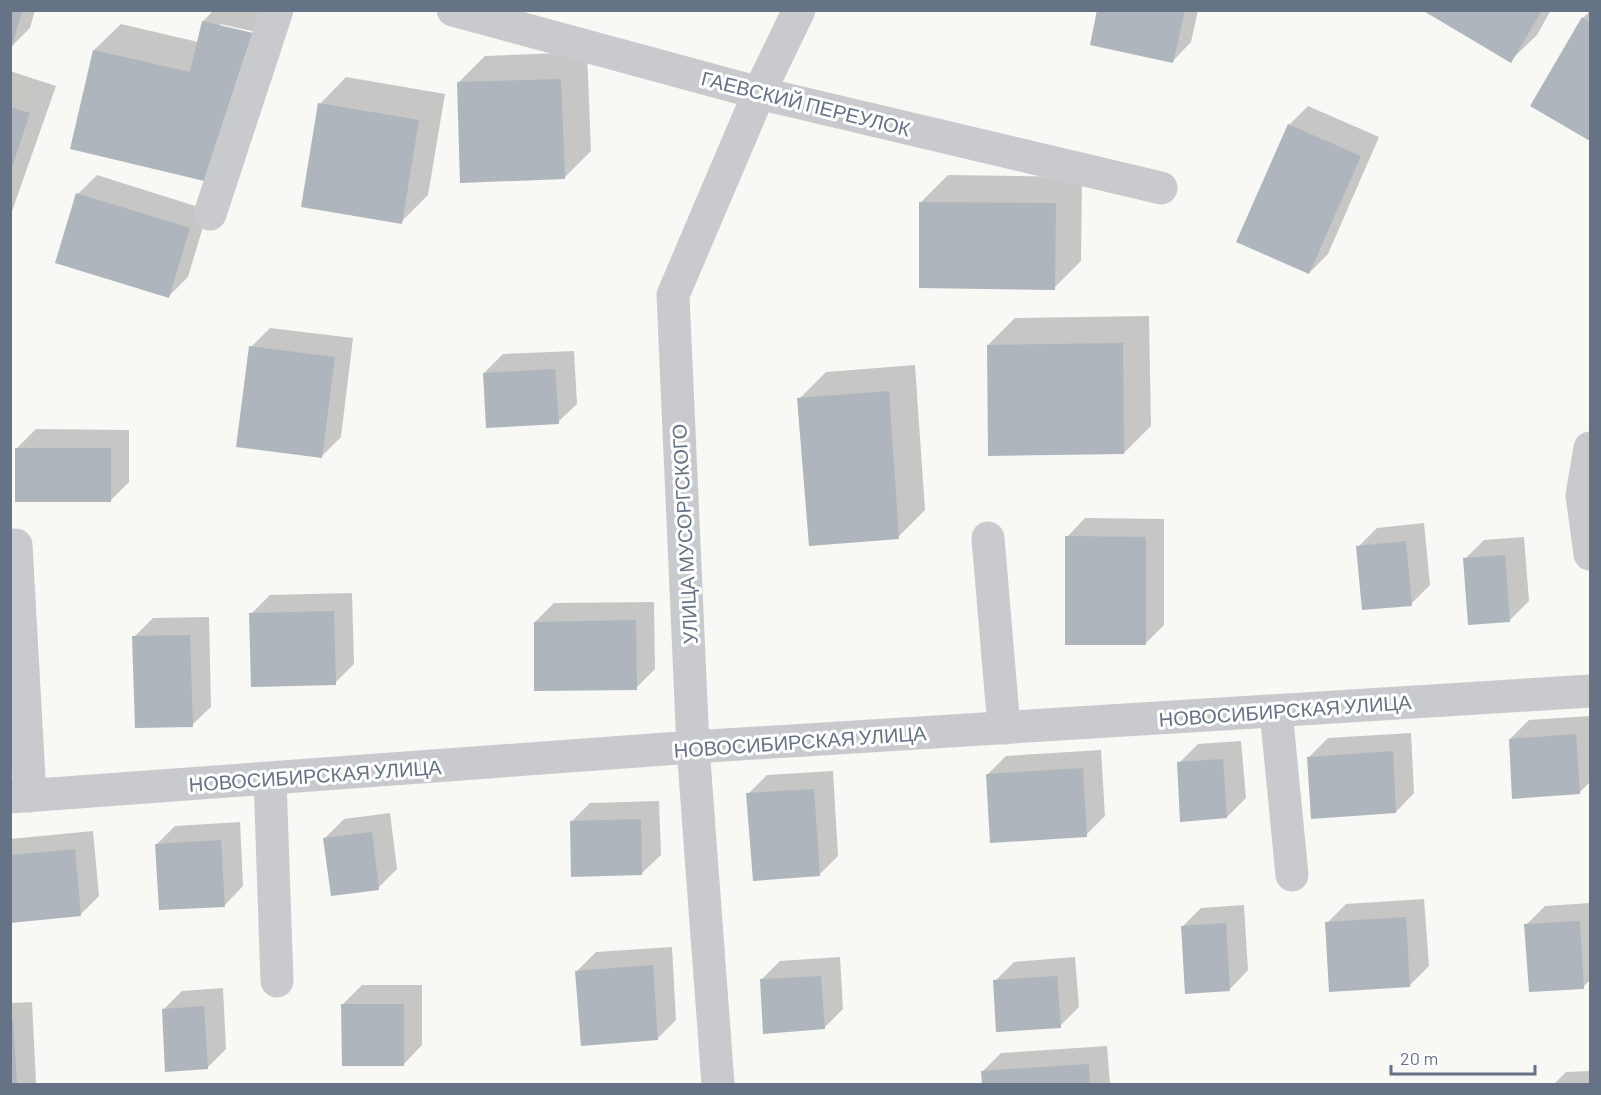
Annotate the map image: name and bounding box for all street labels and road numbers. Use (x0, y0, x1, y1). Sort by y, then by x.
street label: ГАЕВСКИЙ ПЕРЕУЛОК (699, 65, 913, 141)
street label: УЛИЦА МУСОРГСКОГО (666, 423, 702, 645)
street label: НОВОСИБИРСКАЯ УЛИЦА (1158, 689, 1413, 731)
street label: НОВОСИБИРСКАЯ УЛИЦА (673, 720, 928, 762)
street label: НОВОСИБИРСКАЯ УЛИЦА (188, 754, 443, 796)

